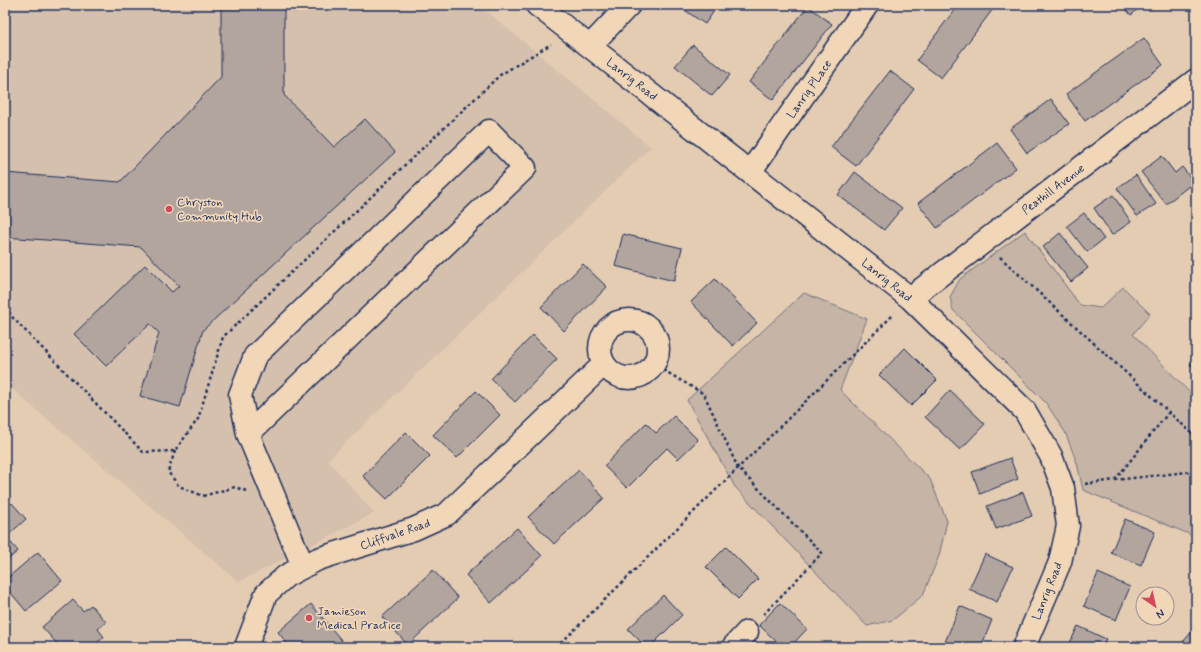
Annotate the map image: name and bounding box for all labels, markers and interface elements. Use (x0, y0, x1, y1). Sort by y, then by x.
street label: Lanrig Road (602, 55, 660, 105)
street label: Lanrig PLace (784, 57, 836, 122)
street label: Peathill Avenue (1019, 161, 1088, 219)
place label: Chryston Community Hub (177, 195, 262, 225)
marker: Chryston Community Hub (164, 204, 174, 214)
street label: Lanrig Road (858, 255, 915, 306)
street label: Cliffvale Road (358, 516, 432, 554)
street label: Lanrig Road (1029, 560, 1067, 623)
north arrow (1135, 586, 1175, 626)
place label: Jamieson Medical Practice (317, 604, 401, 634)
text: N (1153, 606, 1167, 621)
marker: Jamieson Medical Practice (304, 613, 314, 623)

